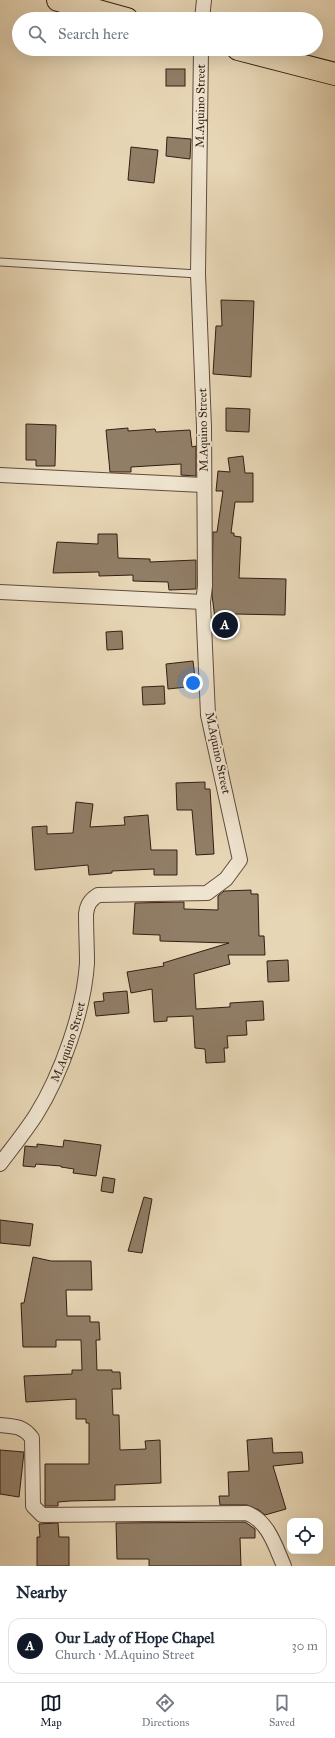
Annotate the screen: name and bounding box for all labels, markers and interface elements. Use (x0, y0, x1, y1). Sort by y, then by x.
search box (12, 12, 323, 56)
icon: search (26, 23, 48, 45)
text: Search here (58, 25, 129, 43)
street label: M.Aquino Street (193, 63, 208, 148)
street label: M.Aquino Street (195, 387, 212, 472)
pin: A (212, 610, 238, 640)
your location (183, 673, 203, 693)
street label: M.Aquino Street (201, 711, 234, 796)
street label: M.Aquino Street (48, 1000, 88, 1084)
map controls (287, 1518, 323, 1554)
button: locate (287, 1518, 323, 1554)
text: Nearby (16, 1582, 67, 1603)
text: Our Lady of Hope Chapel (55, 1629, 214, 1647)
text: A (26, 1638, 34, 1654)
text: 30 m (292, 1638, 318, 1654)
text: Church · M.Aquino Street (55, 1647, 195, 1663)
tab: Map (40, 1692, 62, 1729)
tab: Directions (142, 1692, 189, 1729)
tab: Saved (269, 1692, 295, 1729)

